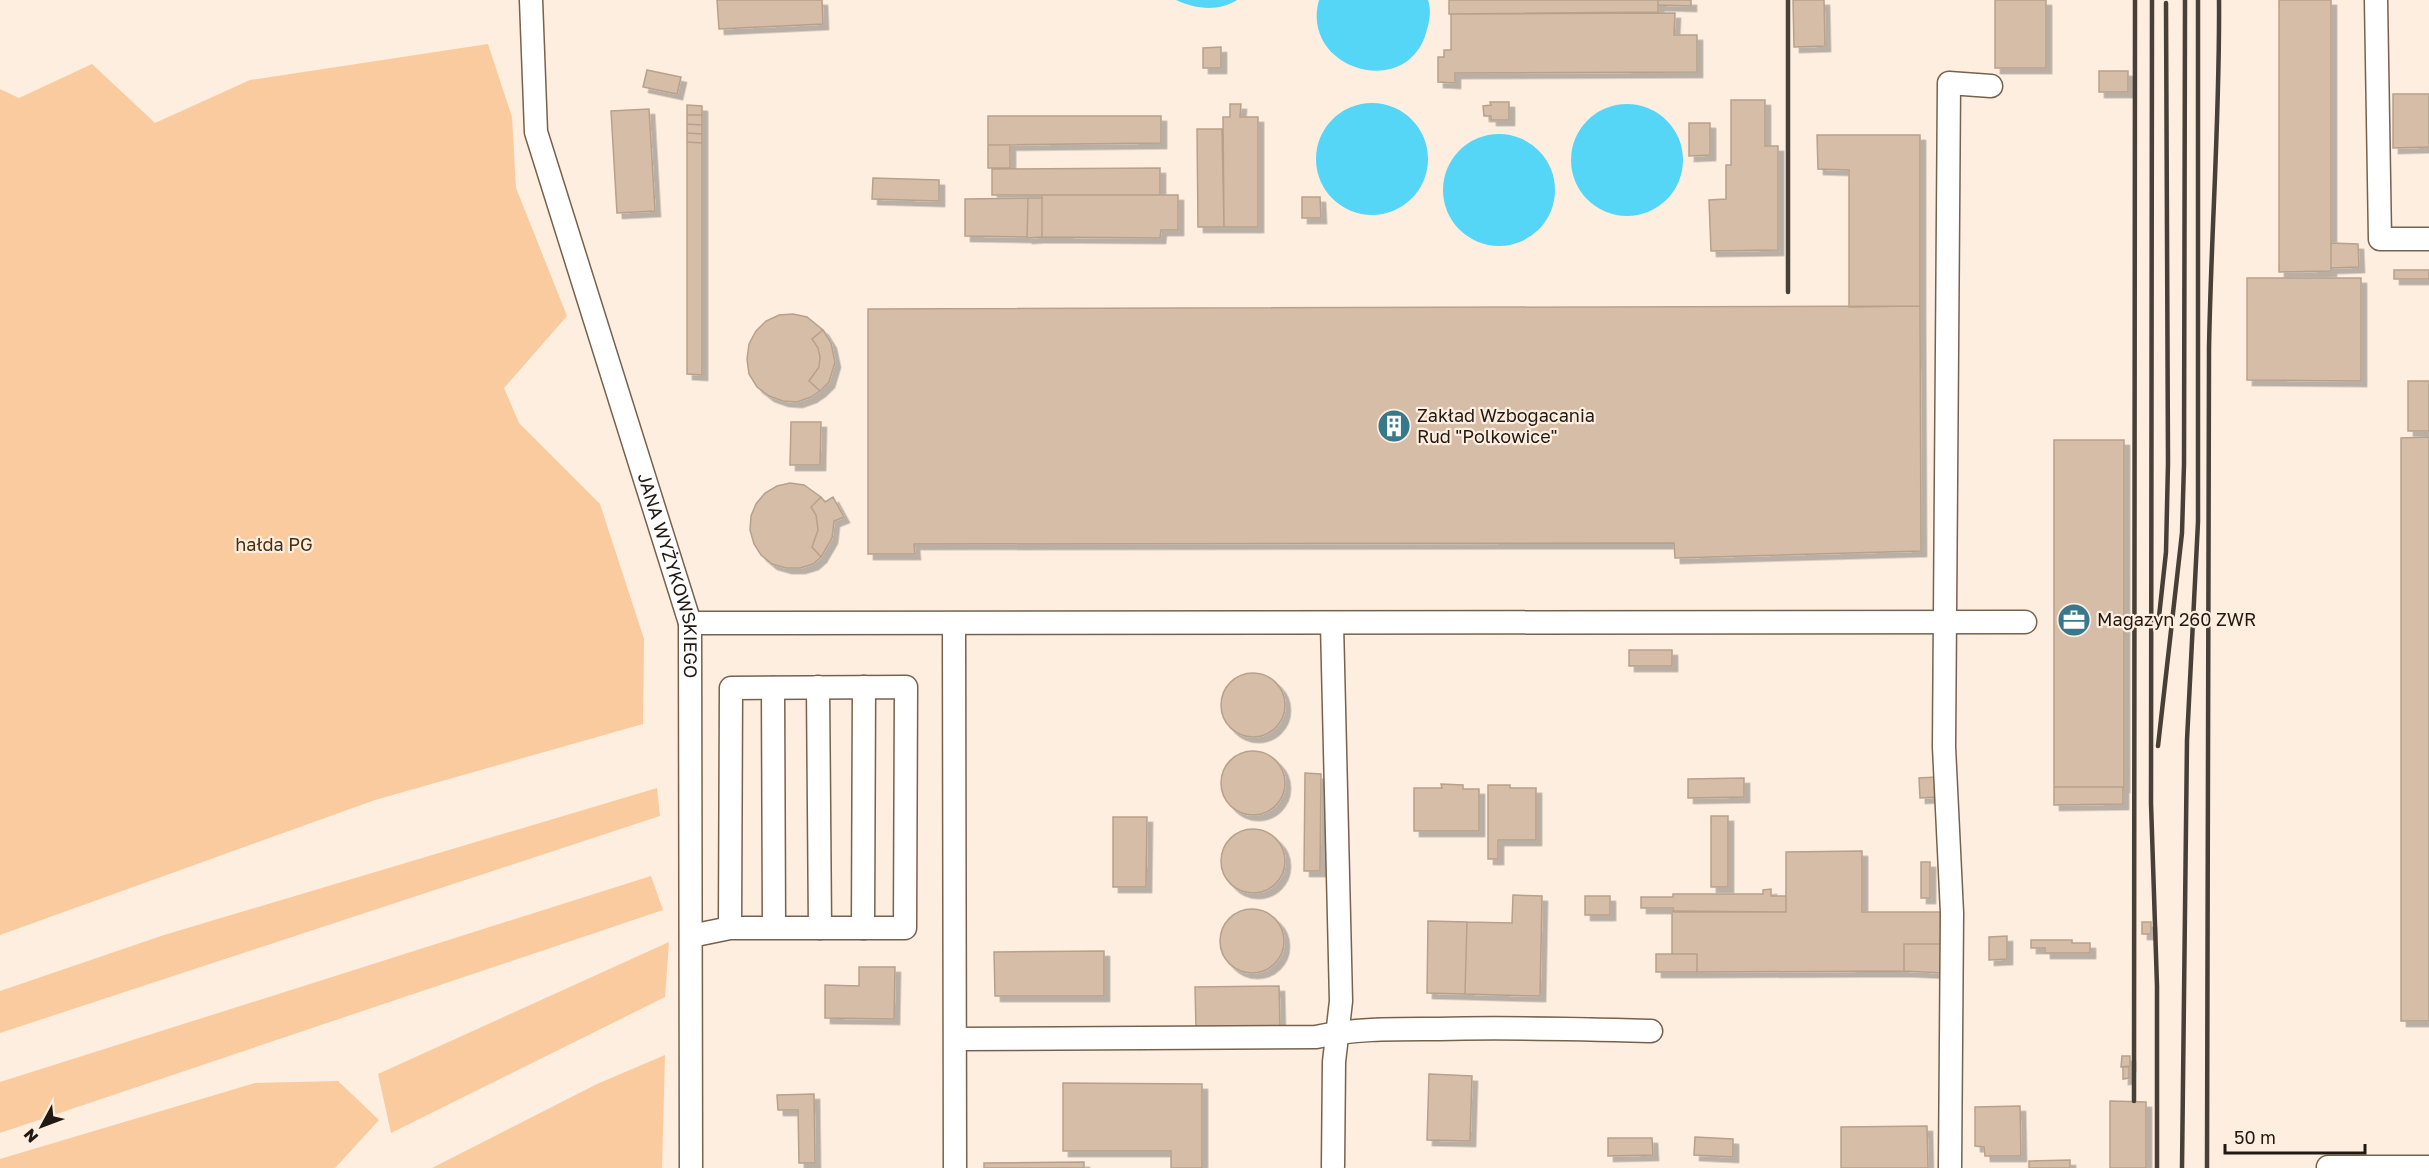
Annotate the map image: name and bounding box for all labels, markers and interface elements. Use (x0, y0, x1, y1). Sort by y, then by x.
place label: Zakład Wzbogacania Rud "Polkowice" (1417, 404, 1595, 447)
building icon: Zakład Wzbogacania Rud "Polkowice" (1376, 408, 1412, 444)
street label: JANA WYŻYKOWSKIEGO (634, 470, 702, 678)
park label: hałda PG (235, 533, 313, 555)
office icon: Magazyn 260 ZWR (2056, 602, 2092, 638)
place label: Magazyn 260 ZWR (2097, 608, 2256, 630)
north arrow (12, 1096, 72, 1156)
scale bar (2225, 1117, 2364, 1155)
text: N (19, 1125, 42, 1147)
text: 50 m (2234, 1126, 2276, 1148)

